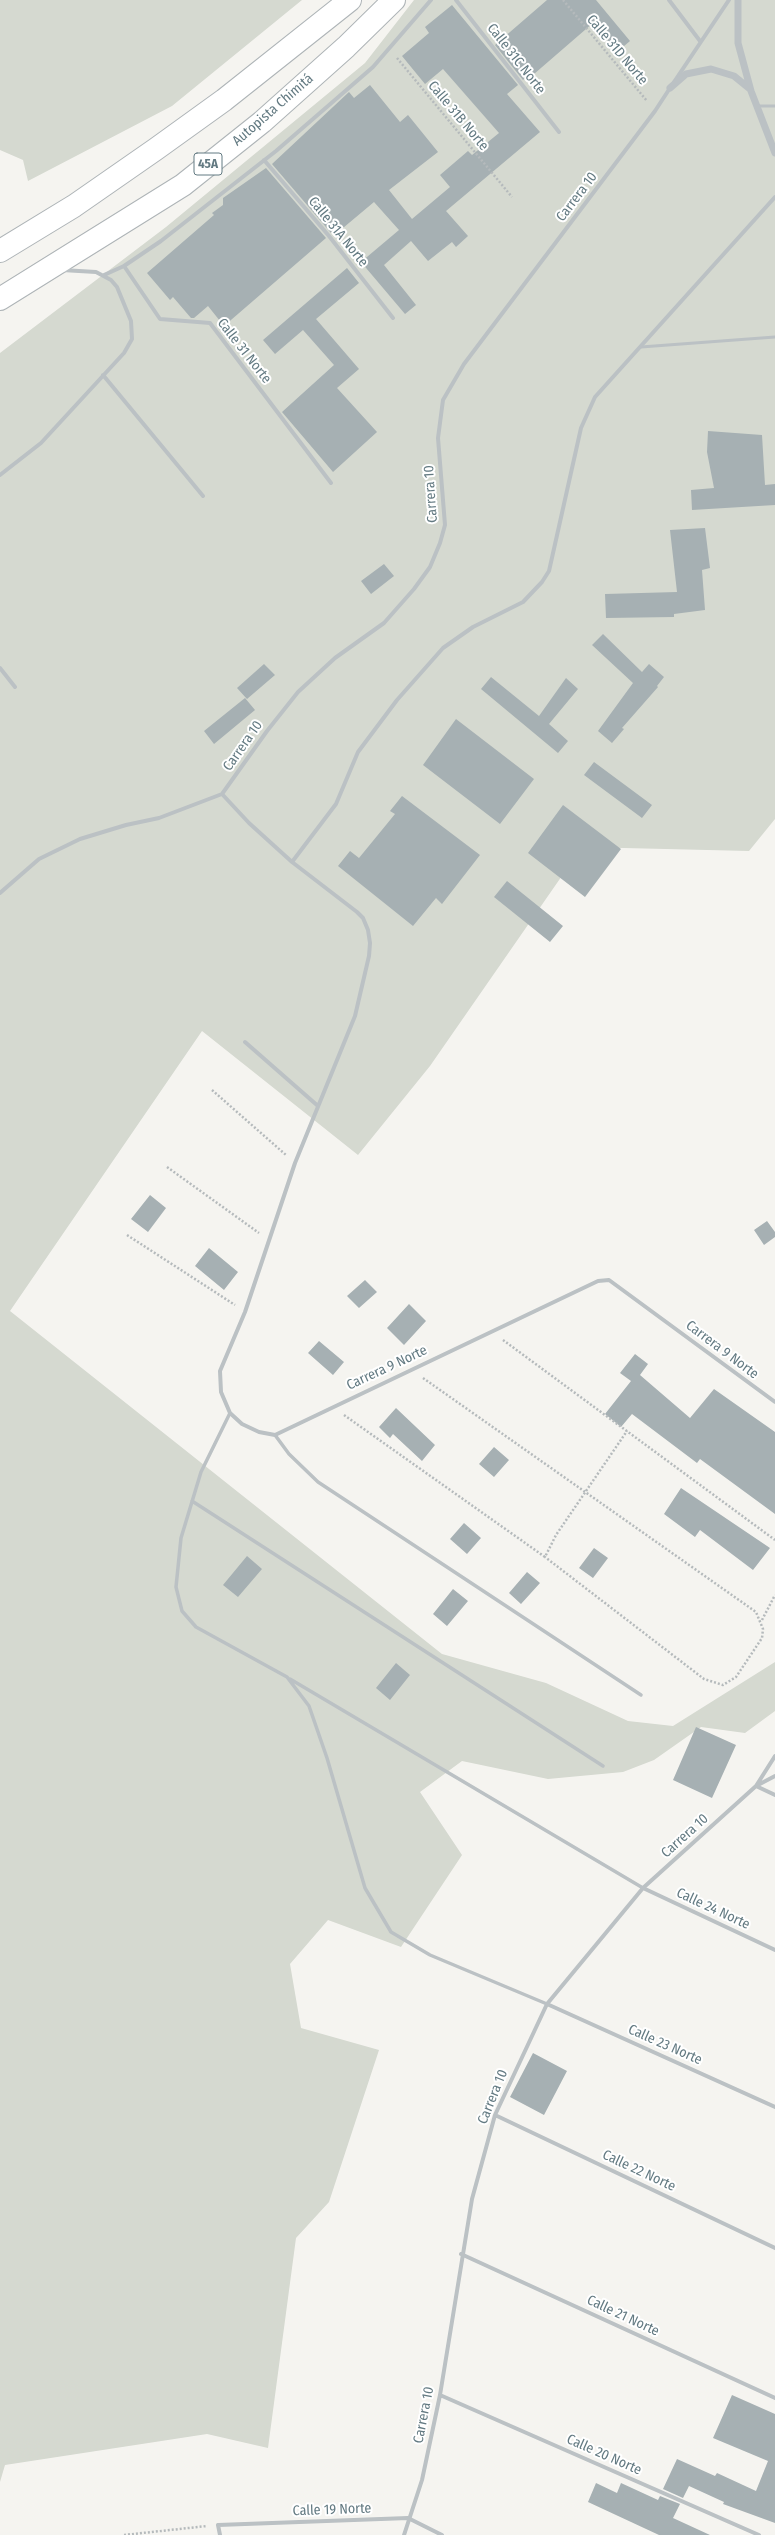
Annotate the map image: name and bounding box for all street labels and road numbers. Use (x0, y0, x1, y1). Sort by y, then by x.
street label: Calle 31D Norte (583, 12, 651, 88)
street label: Calle 31C Norte (483, 20, 549, 98)
street label: Autopista Chimitá (229, 70, 317, 150)
street label: Calle 31B Norte (424, 78, 492, 154)
road number: 45A (194, 153, 222, 175)
street label: Carrera 10 (553, 169, 601, 225)
street label: Calle 31A Norte (305, 194, 371, 270)
street label: Calle 31 Norte (213, 315, 275, 387)
street label: Carrera 10 (421, 465, 441, 523)
street label: Carrera 10 (220, 718, 266, 774)
street label: Carrera 9 Norte (682, 1317, 762, 1383)
street label: Carrera 9 Norte (344, 1342, 430, 1394)
street label: Carrera 10 (658, 1811, 712, 1861)
street label: Calle 24 Norte (674, 1885, 752, 1933)
street label: Calle 23 Norte (625, 2021, 705, 2069)
street label: Carrera 10 (474, 2067, 512, 2127)
street label: Calle 22 Norte (600, 2147, 678, 2195)
street label: Calle 21 Norte (584, 2292, 662, 2340)
street label: Carrera 10 (410, 2385, 438, 2445)
street label: Calle 20 Norte (564, 2431, 644, 2479)
street label: Calle 19 Norte (292, 2500, 372, 2520)

